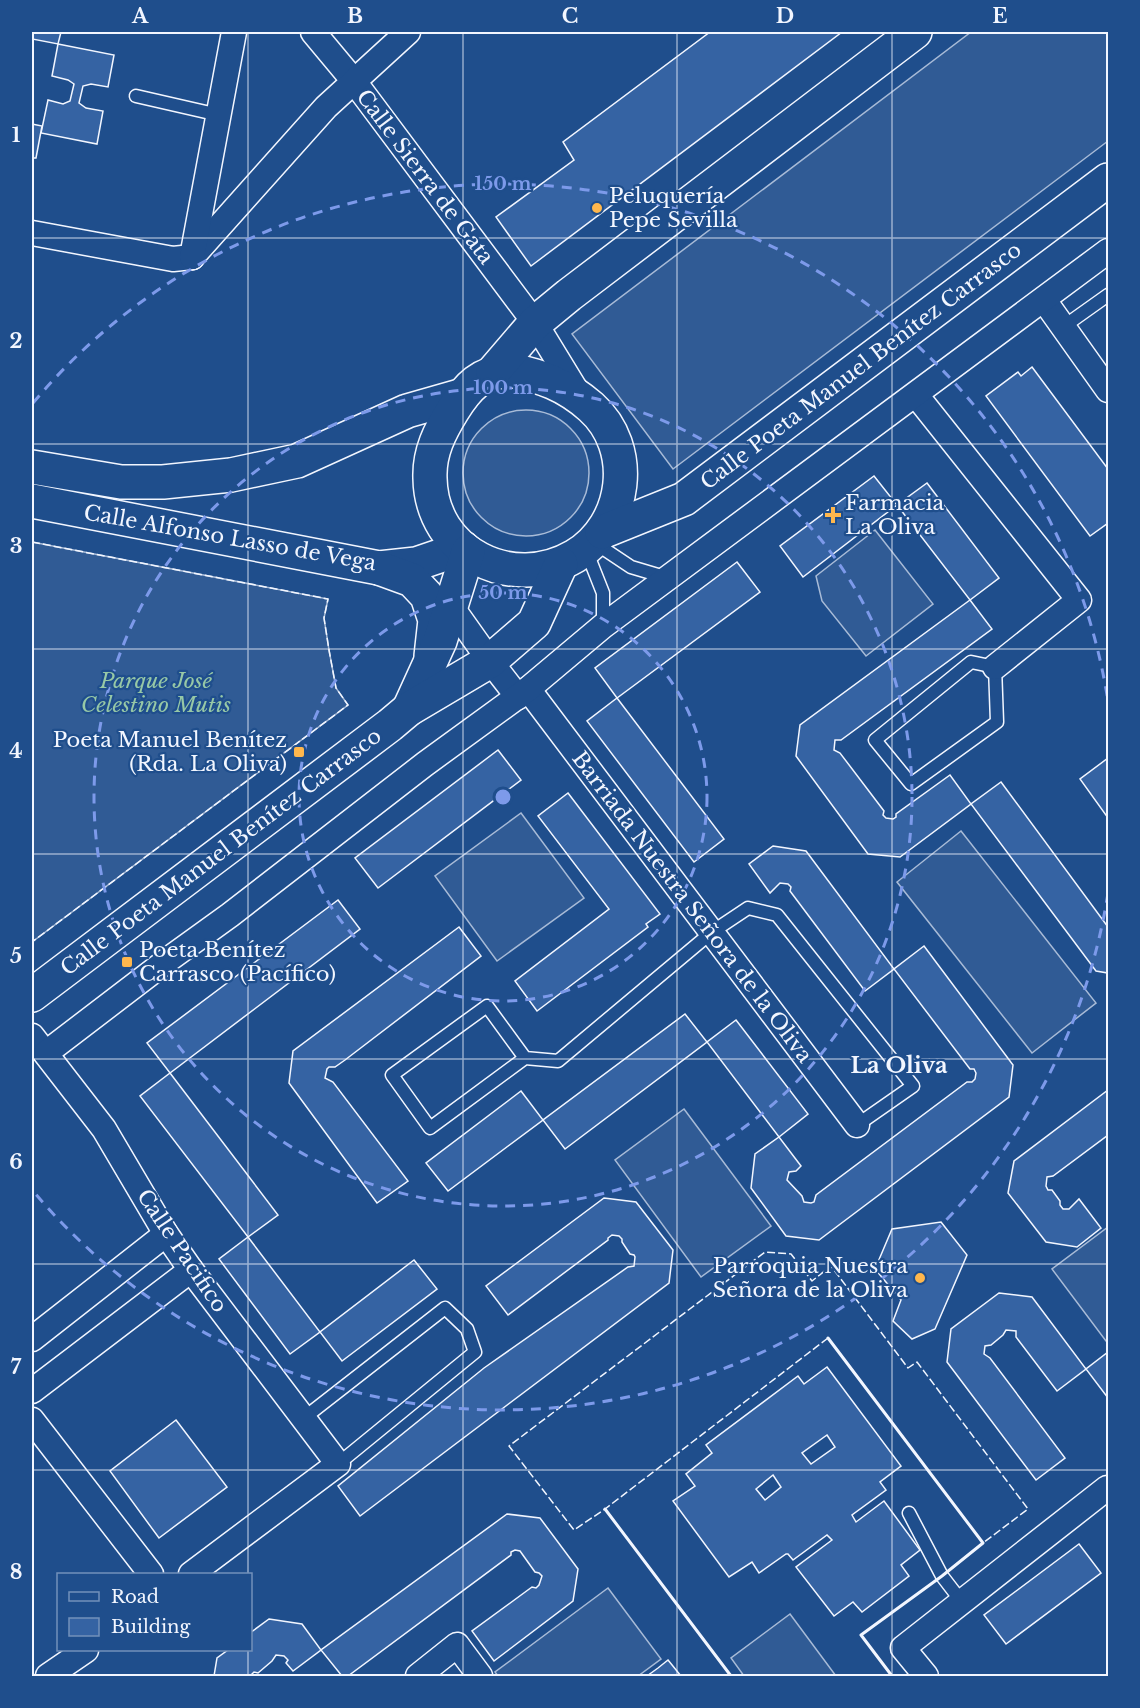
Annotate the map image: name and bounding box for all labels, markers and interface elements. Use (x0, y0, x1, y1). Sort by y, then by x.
text: A (131, 4, 149, 28)
text: B (347, 4, 363, 28)
text: C (562, 4, 578, 28)
text: D (776, 4, 794, 28)
text: E (992, 4, 1008, 28)
street label: Calle Sierra de Gata (351, 84, 499, 270)
text: 1 (12, 123, 21, 147)
text: 150 m (475, 173, 532, 195)
place label: Peluquería Pepe Sevilla (609, 183, 738, 233)
marker: Peluquería Pepe Sevilla (590, 201, 604, 215)
street label: Calle Poeta Manuel Benítez Carrasco (695, 237, 1027, 495)
text: 2 (9, 329, 23, 353)
text: 100 m (473, 377, 533, 399)
place label: Farmacia La Oliva (845, 490, 945, 540)
street label: Calle Alfonso Lasso de Vega (82, 499, 379, 577)
marker: Farmacia La Oliva (826, 508, 840, 522)
text: 3 (10, 534, 22, 558)
text: 50 m (479, 582, 528, 604)
park label: Parque José Celestino Mutis (81, 668, 231, 718)
street label: Calle Poeta Manuel Benítez Carrasco (55, 723, 387, 981)
place label: Poeta Manuel Benítez (Rda. La Oliva) (53, 727, 287, 777)
text: 4 (9, 739, 23, 763)
marker: Poeta Manuel Benítez (Rda. La Oliva) (292, 745, 306, 759)
street label: Barriada Nuestra Señora de la Oliva (566, 746, 818, 1068)
centre of rings (493, 787, 513, 807)
place label: Poeta Benítez Carrasco (Pacífico) (139, 937, 336, 987)
text: 5 (10, 944, 22, 968)
marker: Poeta Benítez Carrasco (Pacífico) (120, 955, 134, 969)
district label: La Oliva (850, 1052, 948, 1079)
text: 6 (9, 1150, 23, 1174)
street label: Calle Pacifico (131, 1184, 233, 1318)
place label: Parroquia Nuestra Señora de la Oliva (713, 1253, 908, 1303)
marker: Parroquia Nuestra Señora de la Oliva (913, 1271, 927, 1285)
text: 7 (11, 1355, 22, 1379)
text: 8 (10, 1560, 22, 1584)
legend (57, 1573, 252, 1651)
text: Road (111, 1586, 159, 1608)
text: Building (111, 1616, 190, 1638)

